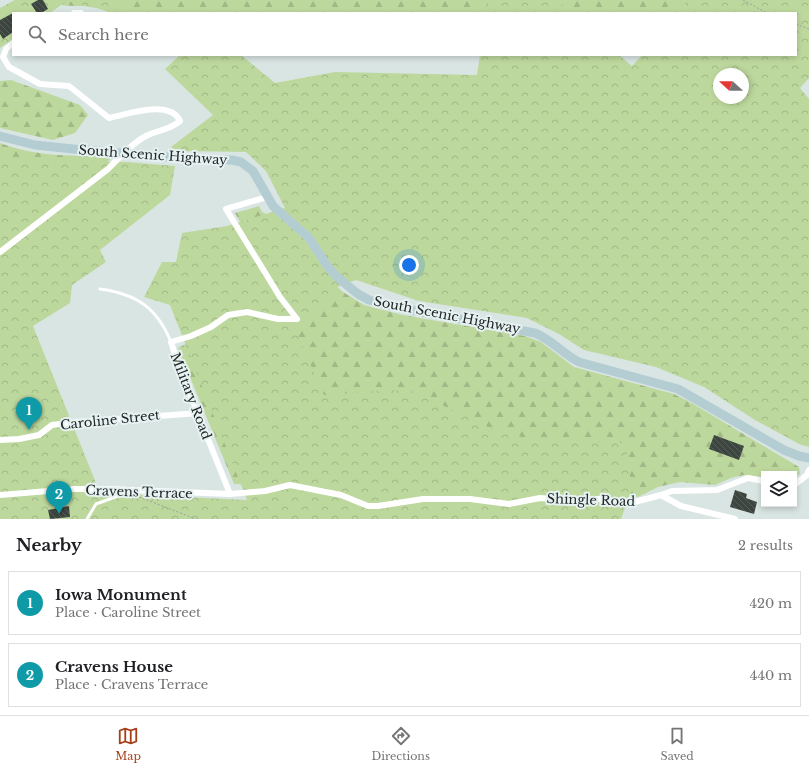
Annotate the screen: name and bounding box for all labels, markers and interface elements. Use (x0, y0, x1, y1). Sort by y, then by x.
search box (12, 12, 797, 56)
icon: search (26, 23, 48, 45)
text: Search here (58, 25, 149, 44)
north arrow (713, 68, 749, 104)
street label: South Scenic Highway (78, 141, 229, 169)
your location (399, 255, 419, 275)
street label: South Scenic Highway (372, 292, 523, 338)
street label: Military Road (167, 350, 215, 442)
pin: 1 (16, 397, 42, 430)
street label: Caroline Street (59, 406, 161, 434)
map controls (761, 471, 797, 507)
button: layers (761, 471, 797, 507)
pin: 2 (46, 481, 72, 514)
street label: Cravens Terrace (85, 482, 193, 502)
street label: Shingle Road (546, 490, 636, 510)
text: Nearby (16, 535, 82, 556)
text: 2 results (738, 537, 793, 554)
text: Iowa Monument (55, 585, 187, 604)
text: 1 (27, 595, 33, 612)
text: 420 m (749, 595, 792, 612)
text: Place · Caroline Street (55, 604, 201, 621)
text: Cravens House (55, 657, 173, 676)
text: 2 (26, 667, 34, 684)
text: 440 m (750, 667, 792, 684)
text: Place · Cravens Terrace (55, 676, 208, 693)
tab: Map (115, 725, 141, 763)
tab: Directions (371, 725, 430, 763)
tab: Saved (661, 725, 694, 763)

